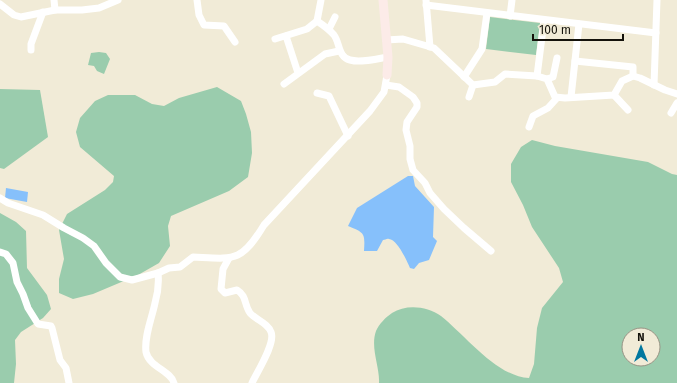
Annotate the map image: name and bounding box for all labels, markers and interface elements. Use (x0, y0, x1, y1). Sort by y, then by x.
scale bar (533, 16, 623, 42)
text: 100 m (539, 23, 571, 37)
north arrow (621, 327, 661, 367)
text: N (637, 331, 645, 344)

